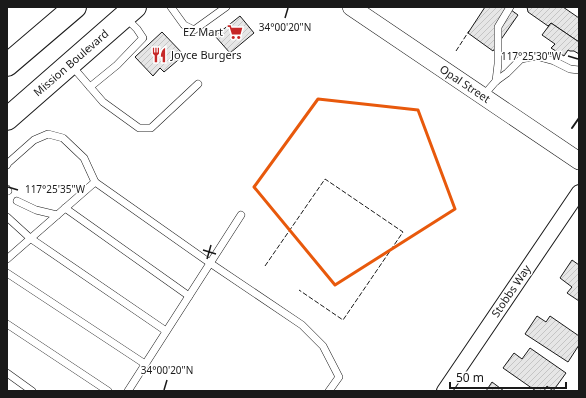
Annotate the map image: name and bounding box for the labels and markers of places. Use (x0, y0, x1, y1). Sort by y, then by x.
supermarket icon: EZ Mart (226, 23, 244, 41)
place label: EZ Mart (183, 24, 223, 39)
restaurant icon: Joyce Burgers (150, 46, 168, 64)
place label: Joyce Burgers (170, 47, 242, 62)

